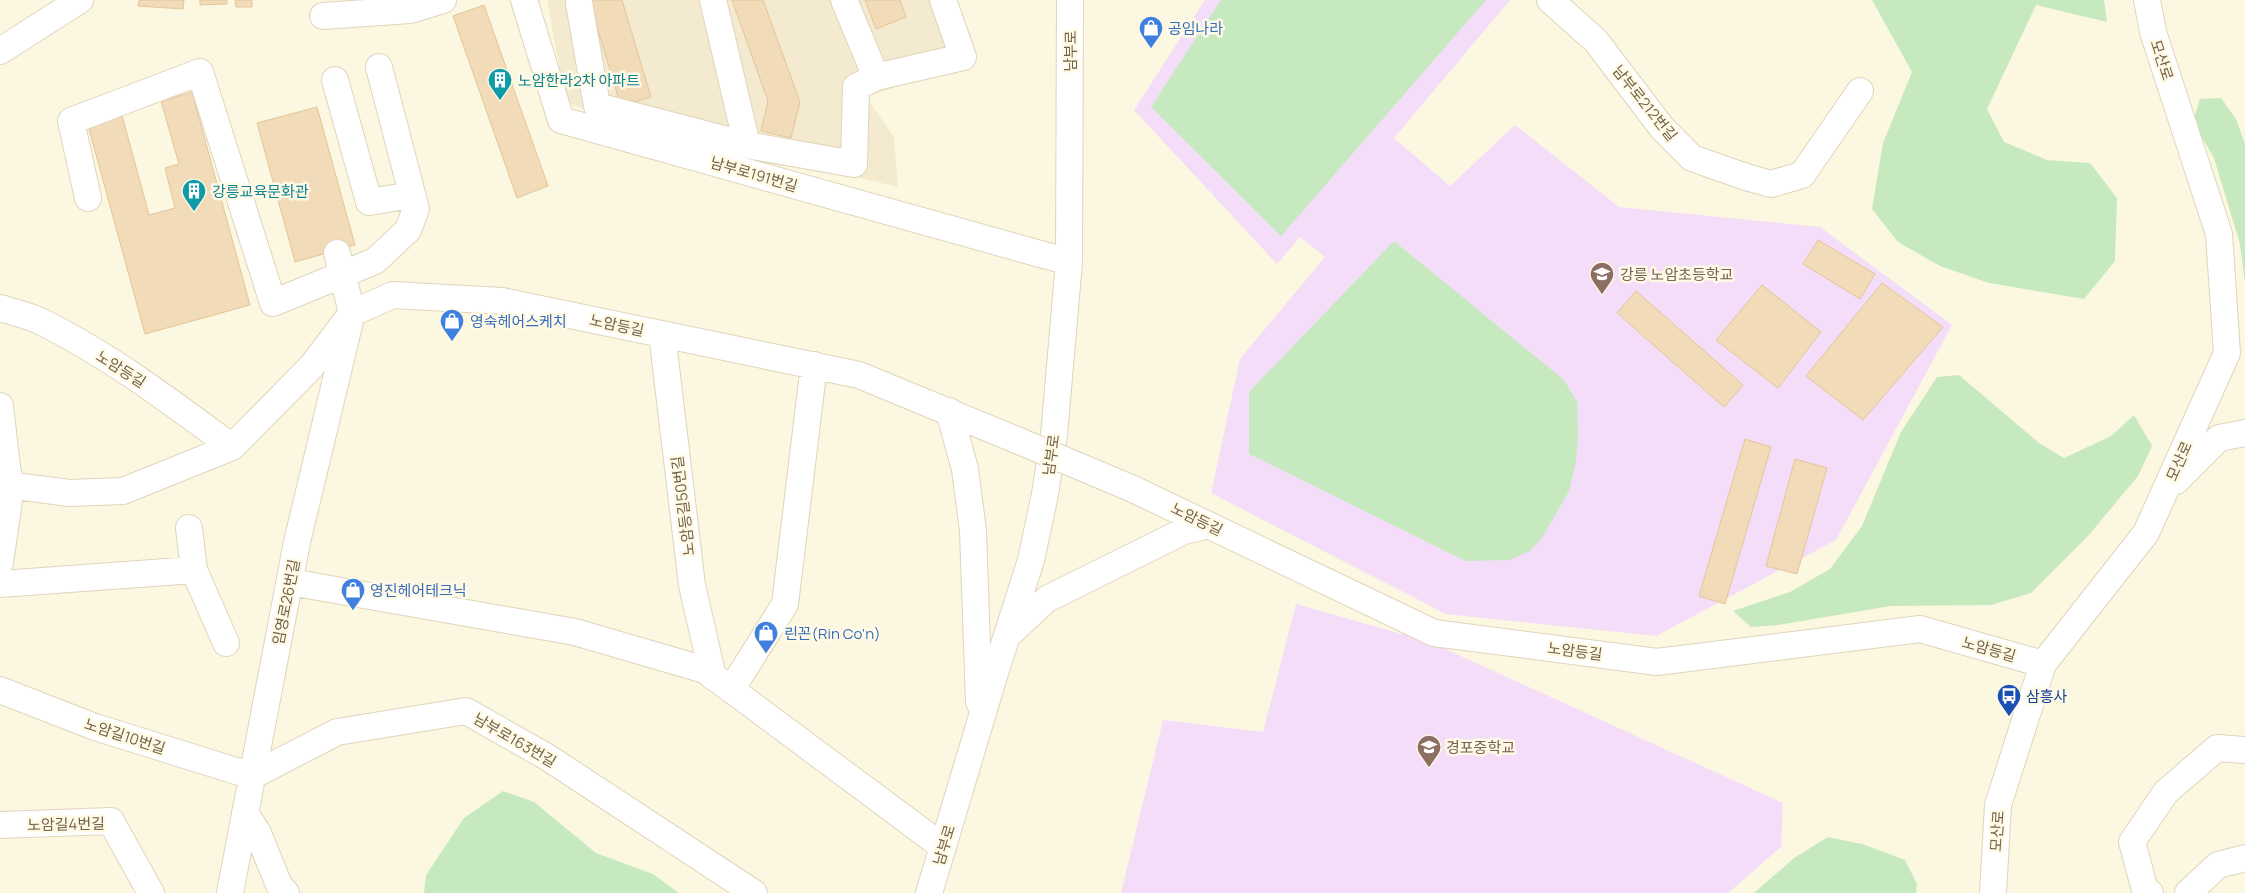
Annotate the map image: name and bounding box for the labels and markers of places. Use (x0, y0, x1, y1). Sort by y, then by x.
shop icon: 공임나라 (1138, 15, 1164, 49)
place label: 공임나라 (1168, 18, 1223, 39)
building icon: 노암한라2차 아파트 (487, 67, 513, 101)
place label: 노암한라2차 아파트 (518, 70, 640, 91)
building icon: 강릉교육문화관 (181, 178, 207, 212)
place label: 강릉교육문화관 (212, 181, 309, 202)
school or university icon: 강릉 노암초등학교 (1589, 261, 1615, 295)
place label: 강릉 노암초등학교 (1620, 264, 1733, 285)
shop icon: 영숙헤어스케치 (439, 308, 465, 342)
place label: 영숙헤어스케치 (470, 311, 567, 332)
shop icon: 영진헤어테크닉 (340, 577, 366, 611)
place label: 영진헤어테크닉 (370, 580, 467, 601)
shop icon: 린꼰(Rin Co'n) (753, 620, 779, 654)
place label: 린꼰(Rin Co'n) (784, 623, 881, 644)
bus stop icon: 삼흥사 (1996, 683, 2022, 717)
place label: 삼흥사 (2026, 686, 2068, 707)
school or university icon: 경포중학교 (1416, 734, 1442, 768)
place label: 경포중학교 (1446, 737, 1515, 758)

